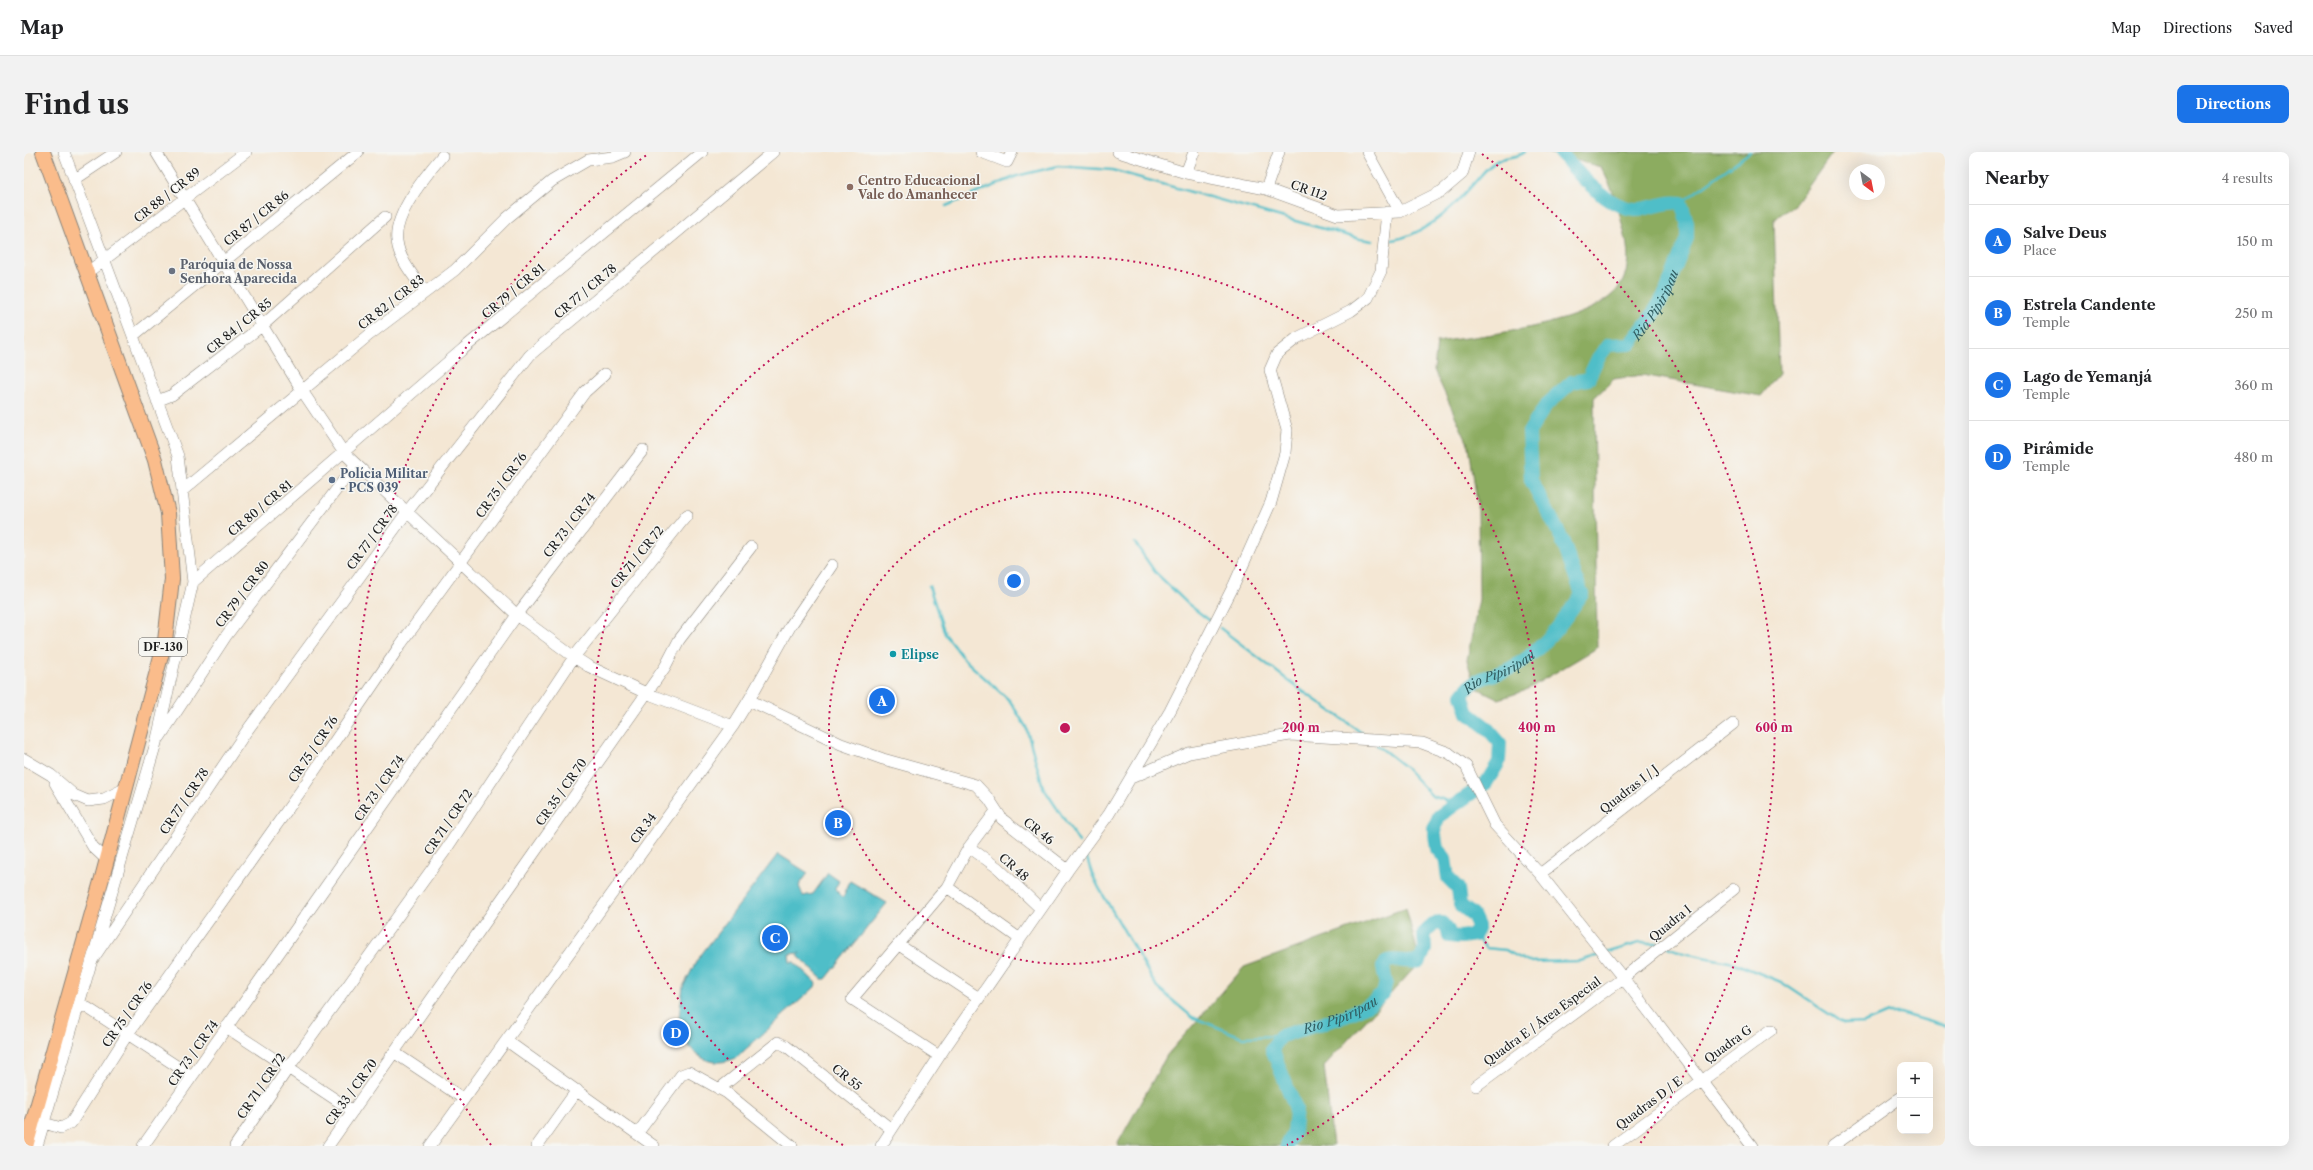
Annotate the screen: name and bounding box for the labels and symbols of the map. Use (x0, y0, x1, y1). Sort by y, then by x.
street label: CR 88 / CR 89 (131, 164, 203, 226)
north arrow (1849, 164, 1885, 200)
place label: Centro Educacional Vale do Amanhecer (857, 173, 980, 202)
street label: CR 112 (1289, 177, 1329, 203)
marker: Centro Educacional Vale do Amanhecer (845, 182, 855, 192)
street label: CR 87 / CR 86 (220, 187, 292, 249)
place label: Paróquia de Nossa Senhora Aparecida (180, 257, 298, 286)
street label: CR 79 / CR 81 (479, 260, 547, 322)
street label: CR 77 / CR 78 (551, 261, 619, 321)
marker: Paróquia de Nossa Senhora Aparecida (167, 266, 177, 276)
water label: Rio Pipiripau (1628, 267, 1682, 344)
street label: CR 82 / CR 83 (355, 271, 427, 333)
street label: CR 84 / CR 85 (203, 295, 275, 357)
street label: CR 75 / CR 76 (472, 449, 530, 521)
place label: Polícia Militar - PCS 039 (340, 466, 428, 495)
marker: Polícia Militar - PCS 039 (327, 475, 337, 485)
street label: CR 80 / CR 81 (225, 477, 295, 539)
street label: CR 73 / CR 74 (540, 490, 598, 560)
street label: CR 77 / CR 78 (343, 501, 401, 573)
street label: CR 71 / CR 72 (607, 523, 667, 591)
street label: CR 79 / CR 80 (212, 558, 272, 630)
your location (1004, 571, 1024, 591)
road number: DF-130 (139, 638, 187, 656)
water label: Rio Pipiripau (1459, 646, 1538, 697)
place label: Elipse (901, 647, 939, 662)
marker: Elipse (888, 649, 898, 659)
pin: A (869, 686, 895, 716)
street label: CR 75 / CR 76 (285, 713, 341, 785)
text: 200 m (1282, 720, 1320, 735)
text: 400 m (1518, 720, 1556, 735)
text: 600 m (1755, 720, 1793, 735)
centre of rings (1058, 721, 1072, 735)
street label: CR 73 / CR 74 (351, 752, 407, 824)
street label: CR 35 / CR 70 (532, 755, 590, 829)
street label: Quadras I / J (1597, 761, 1661, 817)
street label: CR 77 / CR 78 (156, 765, 212, 837)
street label: CR 71 / CR 72 (421, 786, 476, 858)
pin: B (825, 808, 851, 838)
street label: CR 34 (627, 810, 659, 846)
street label: CR 46 (1021, 814, 1057, 848)
street label: CR 48 (996, 850, 1032, 884)
street label: Quadra I (1646, 901, 1694, 945)
pin: C (762, 923, 788, 953)
street label: Quadra E / Área Especial (1480, 972, 1604, 1069)
street label: CR 75 / CR 76 (99, 978, 155, 1050)
water label: Rio Pipiripau (1300, 993, 1381, 1037)
street label: CR 73 / CR 74 (165, 1017, 221, 1089)
pin: D (663, 1018, 689, 1048)
street label: Quadra G (1701, 1022, 1755, 1066)
street label: CR 71 / CR 72 (234, 1050, 289, 1122)
street label: CR 33 / CR 70 (322, 1056, 380, 1128)
street label: CR 55 (829, 1061, 865, 1093)
street label: Quadras D / E (1613, 1073, 1685, 1133)

